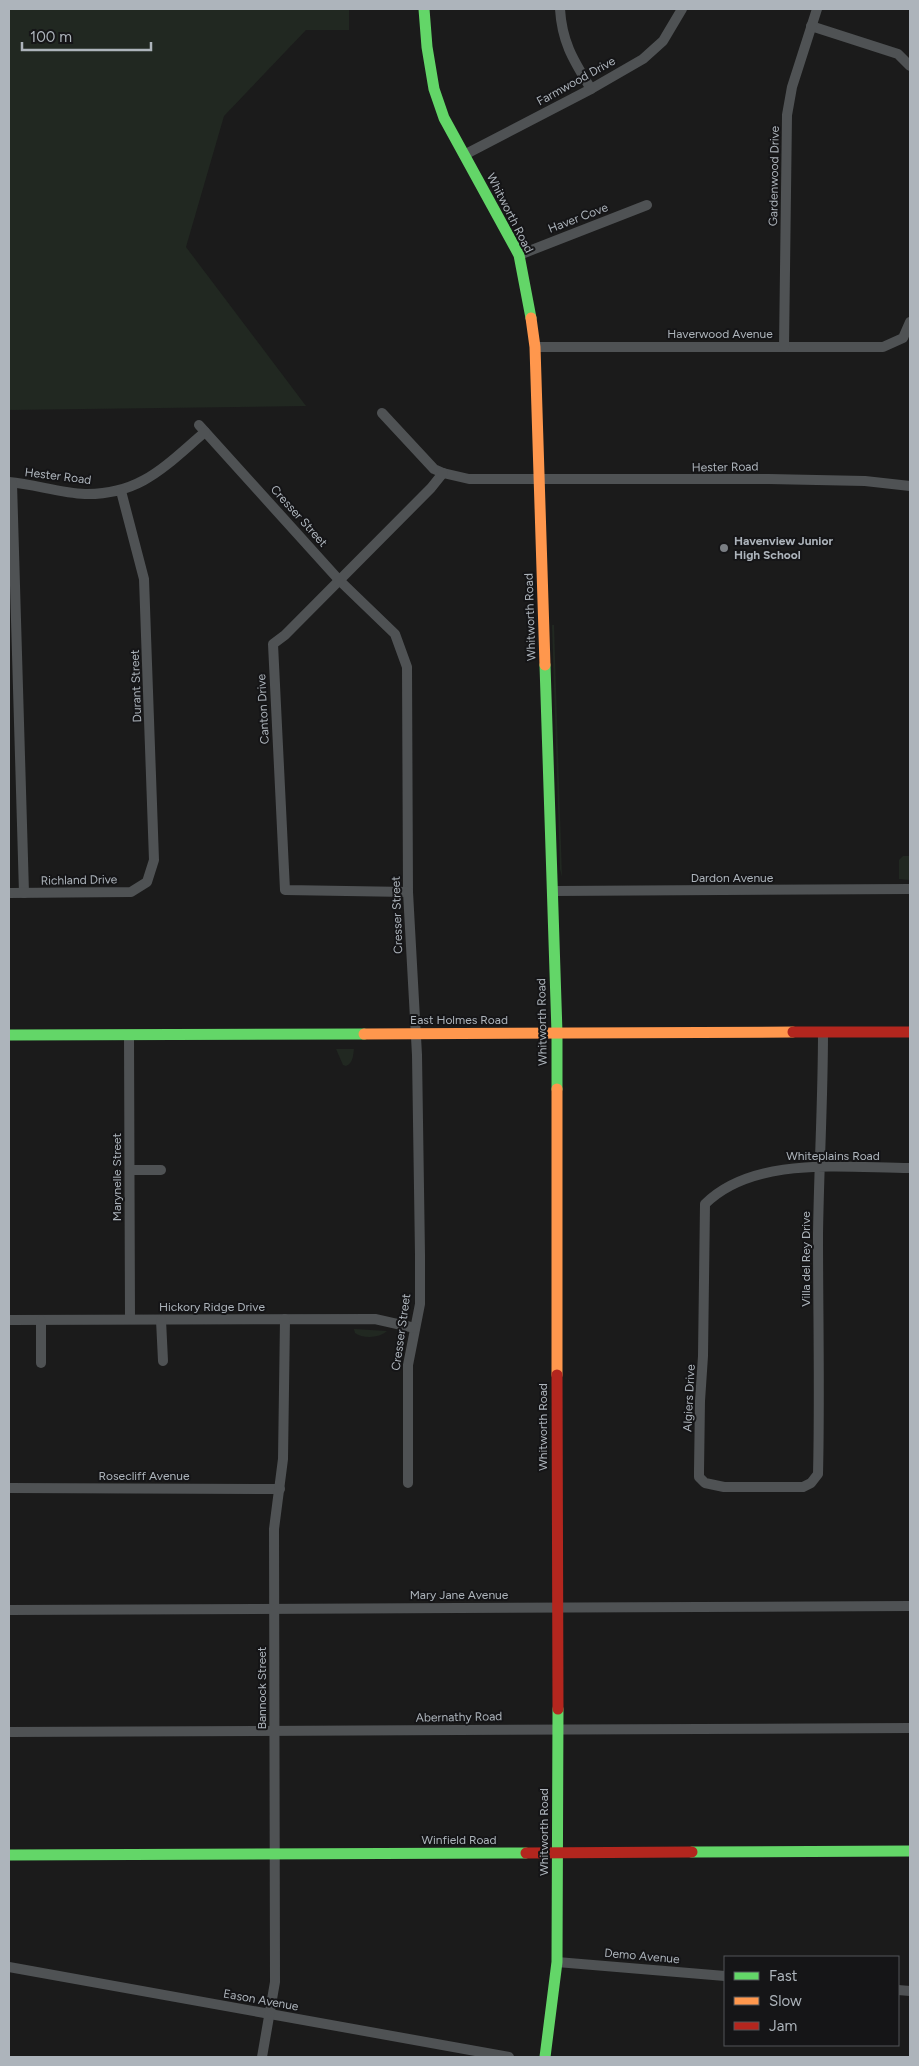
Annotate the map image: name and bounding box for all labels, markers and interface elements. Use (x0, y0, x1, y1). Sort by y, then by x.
scale bar (22, 20, 151, 52)
text: 100 m (30, 28, 72, 46)
street label: Farmwood Drive (534, 53, 618, 108)
street label: Gardenwood Drive (766, 125, 782, 226)
street label: Whitworth Road (484, 171, 536, 255)
street label: Haver Cove (546, 200, 610, 236)
street label: Haverwood Avenue (667, 327, 773, 341)
street label: Hester Road (691, 459, 759, 475)
street label: Hester Road (24, 465, 92, 487)
street label: Cresser Street (268, 482, 330, 550)
place label: Havenview Junior High School (734, 534, 833, 562)
marker: Havenview Junior High School (718, 542, 730, 554)
street label: Whitworth Road (521, 573, 539, 661)
street label: Durant Street (128, 649, 144, 723)
street label: Canton Drive (254, 673, 272, 744)
street label: Dardon Avenue (691, 871, 774, 885)
street label: Richland Drive (41, 872, 118, 888)
street label: Cresser Street (389, 876, 405, 954)
street label: Whitworth Road (534, 978, 550, 1066)
street label: East Holmes Road (410, 1013, 508, 1027)
street label: Marynelle Street (110, 1132, 124, 1221)
street label: Whiteplains Road (786, 1149, 880, 1163)
street label: Villa del Rey Drive (799, 1211, 813, 1307)
street label: Cresser Street (389, 1292, 413, 1371)
street label: Hickory Ridge Drive (159, 1300, 265, 1314)
street label: Algiers Drive (680, 1363, 698, 1432)
street label: Whitworth Road (536, 1383, 550, 1471)
street label: Rosecliff Avenue (99, 1469, 190, 1483)
street label: Mary Jane Avenue (410, 1588, 509, 1602)
street label: Bannock Street (255, 1646, 269, 1729)
street label: Abernathy Road (416, 1709, 502, 1725)
street label: Whitworth Road (537, 1788, 551, 1876)
street label: Winfield Road (421, 1833, 497, 1847)
street label: Demo Avenue (604, 1946, 681, 1966)
legend (724, 1956, 899, 2046)
text: Fast (769, 1967, 798, 1985)
street label: Eason Avenue (222, 1987, 300, 2014)
text: Slow (769, 1992, 802, 2010)
text: Jam (769, 2017, 797, 2035)

